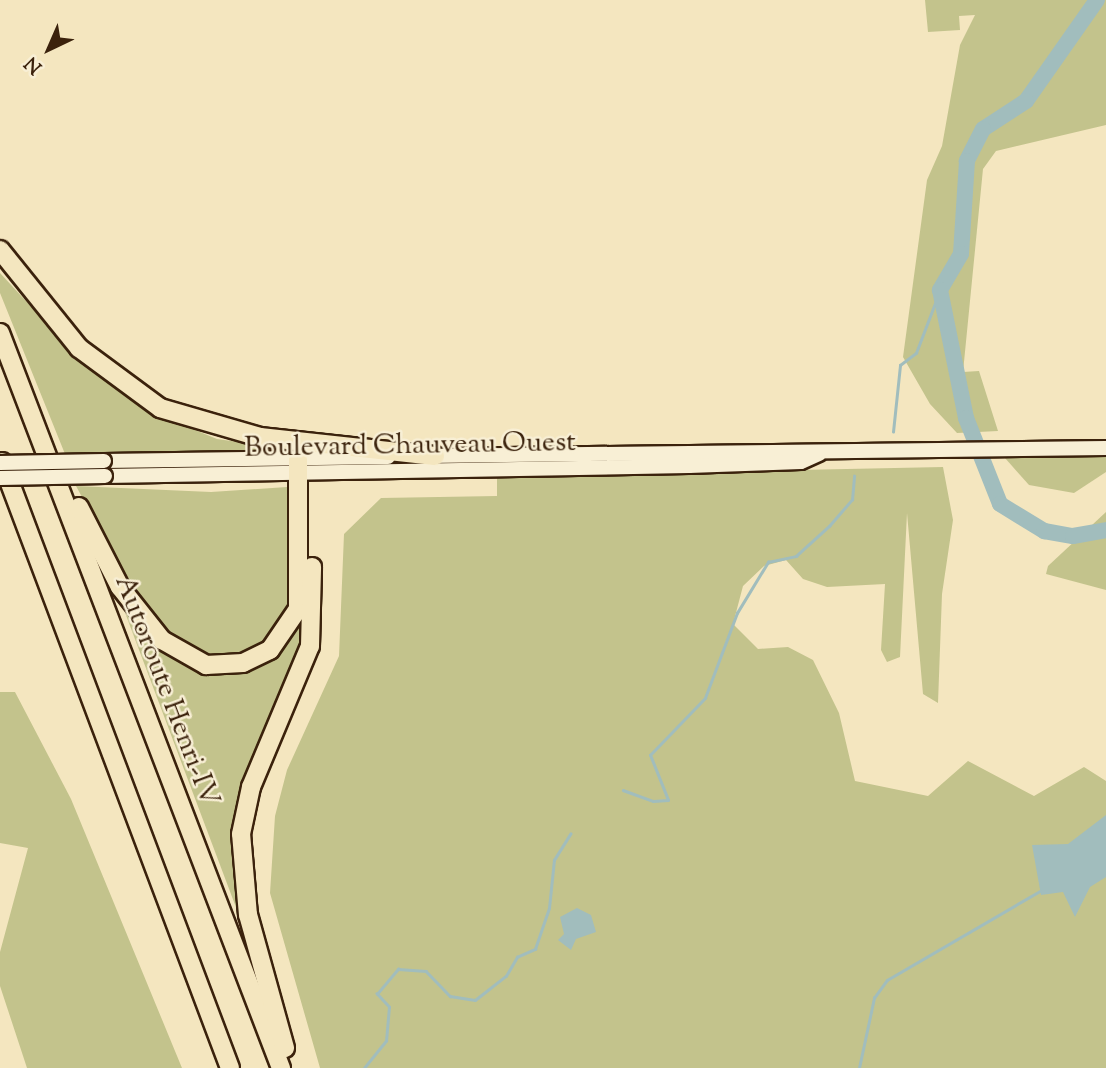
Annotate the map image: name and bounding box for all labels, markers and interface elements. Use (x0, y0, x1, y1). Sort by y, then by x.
north arrow (14, 14, 84, 84)
text: N (19, 49, 49, 79)
street label: Boulevard Chauveau Ouest (244, 426, 576, 466)
street label: Autoroute Henri-IV (107, 571, 225, 811)

